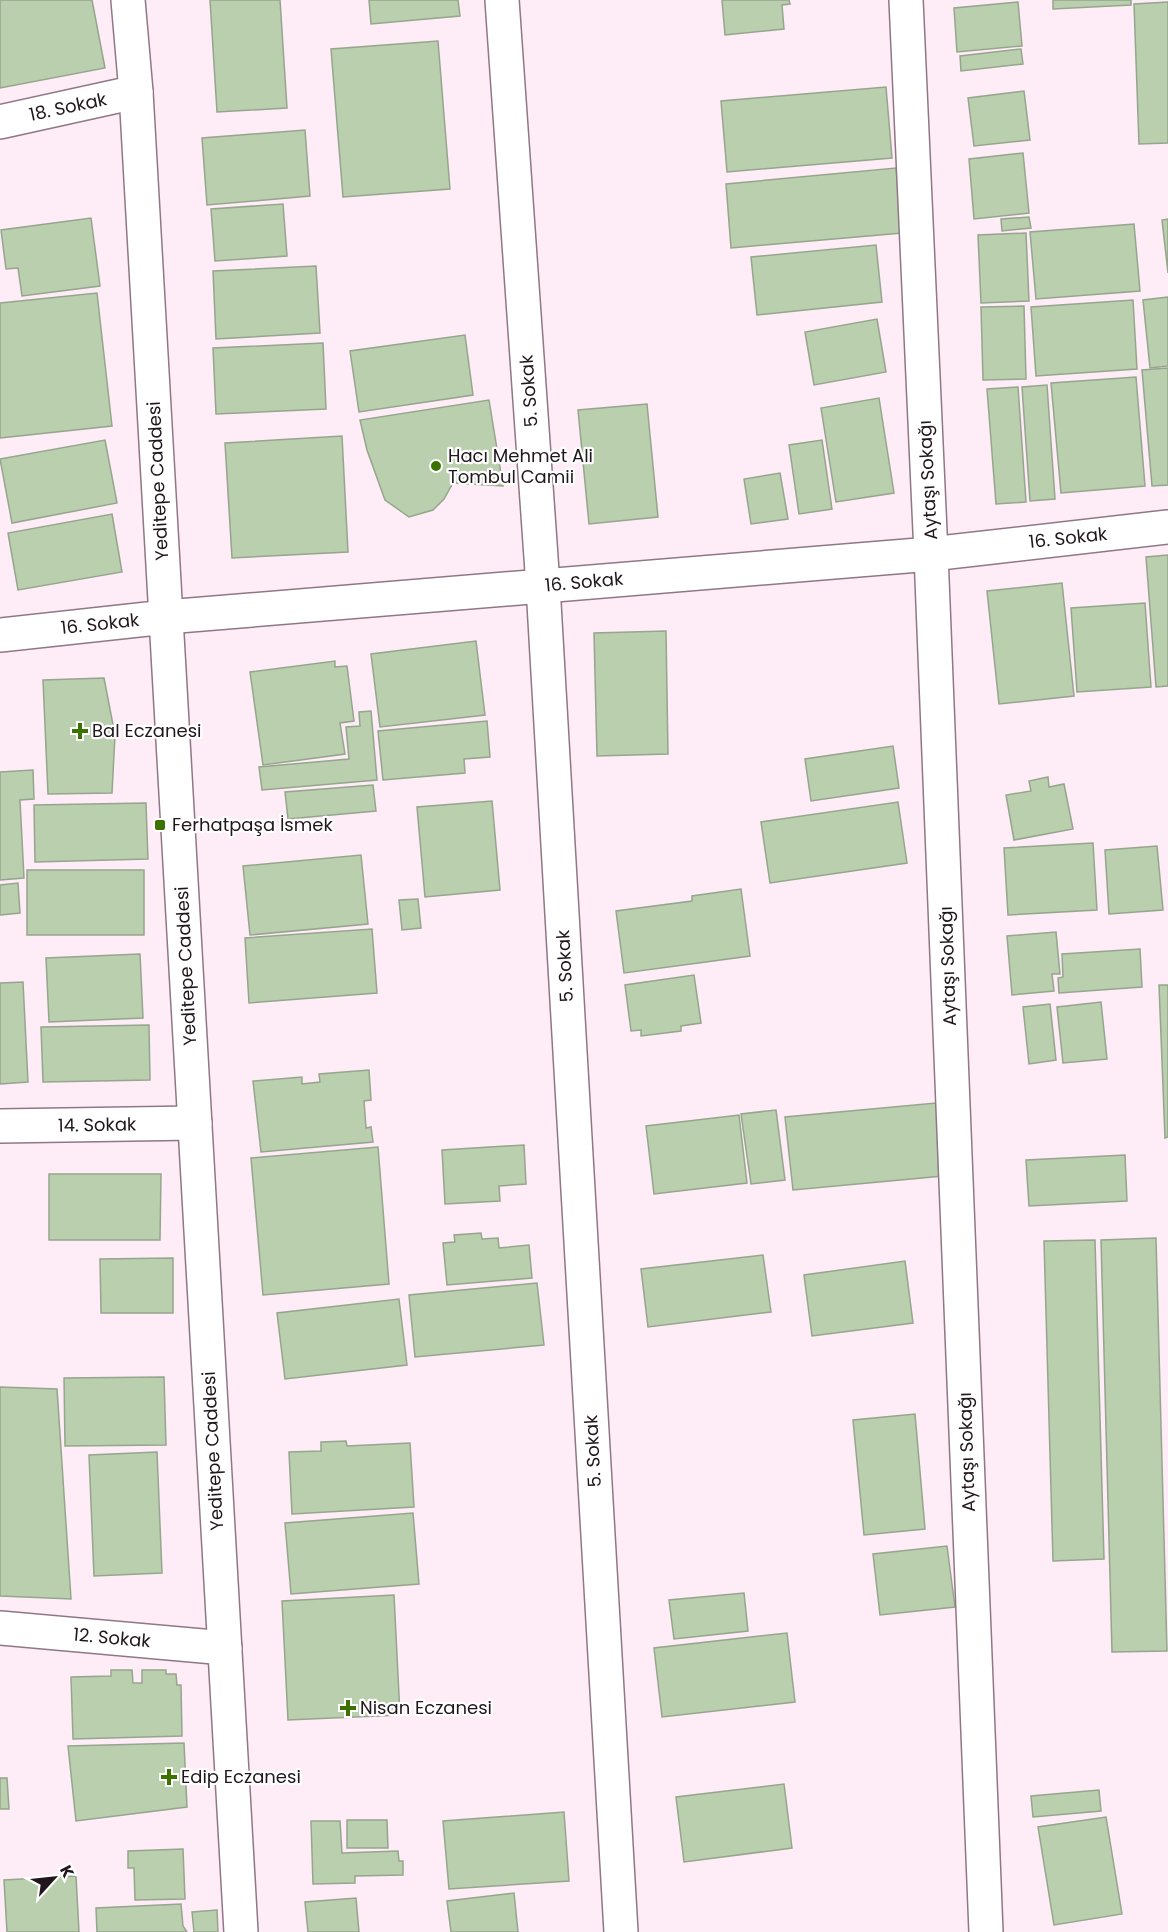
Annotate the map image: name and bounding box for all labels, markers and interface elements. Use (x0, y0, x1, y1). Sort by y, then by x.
street label: 18. Sokak (27, 86, 110, 127)
street label: 5. Sokak (513, 353, 544, 428)
street label: Yeditepe Caddesi (141, 401, 174, 561)
street label: Aytaşı Sokağı (912, 420, 943, 540)
place label: Hacı Mehmet Ali Tombul Camii (448, 443, 593, 489)
marker: Hacı Mehmet Ali Tombul Camii (429, 459, 443, 473)
street label: 16. Sokak (1028, 521, 1109, 554)
street label: 16. Sokak (544, 566, 625, 597)
street label: 16. Sokak (60, 607, 141, 640)
place label: Bal Eczanesi (92, 718, 201, 743)
marker: Bal Eczanesi (73, 724, 87, 738)
place label: Ferhatpaşa İsmek (172, 812, 333, 837)
marker: Ferhatpaşa İsmek (153, 818, 167, 832)
street label: Yeditepe Caddesi (169, 886, 202, 1046)
street label: Aytaşı Sokağı (933, 906, 962, 1026)
street label: 5. Sokak (550, 928, 579, 1003)
street label: 14. Sokak (58, 1111, 137, 1138)
street label: Yeditepe Caddesi (196, 1371, 229, 1531)
street label: Aytaşı Sokağı (952, 1392, 981, 1512)
street label: 5. Sokak (578, 1413, 607, 1488)
street label: 12. Sokak (72, 1622, 152, 1653)
place label: Nisan Eczanesi (360, 1695, 492, 1720)
marker: Nisan Eczanesi (341, 1701, 355, 1715)
place label: Edip Eczanesi (181, 1764, 301, 1789)
marker: Edip Eczanesi (162, 1770, 176, 1784)
north arrow (24, 1848, 84, 1908)
text: K (54, 1861, 80, 1882)

